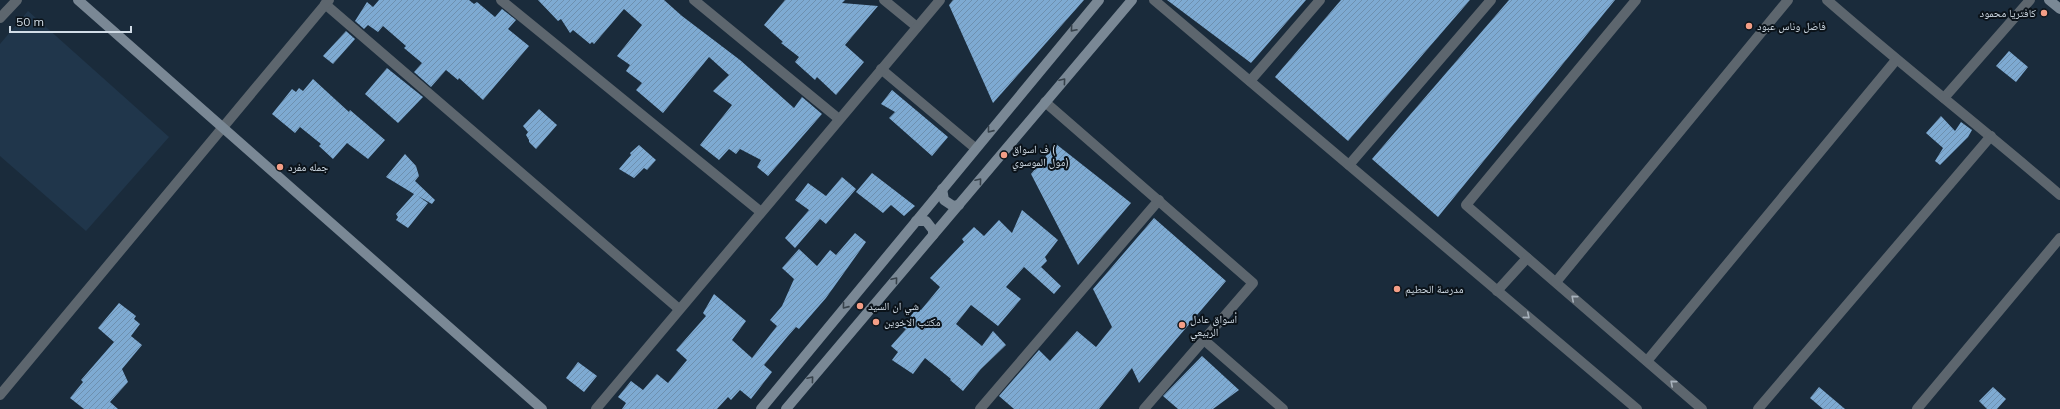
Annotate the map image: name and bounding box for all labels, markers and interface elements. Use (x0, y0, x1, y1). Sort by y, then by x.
place label: كافتريا محمود (1980, 6, 2036, 20)
scale bar (10, 8, 131, 34)
marker: كافتريا محمود (2039, 8, 2049, 18)
text: 50 m (16, 14, 44, 29)
place label: فاضل وناس عبود (1757, 19, 1826, 33)
marker: فاضل وناس عبود (1744, 21, 1754, 31)
one-way arrow (1071, 25, 1078, 32)
one-way arrow (1059, 79, 1066, 86)
one-way arrow (988, 125, 995, 132)
place label: ف اسواق ( مول الموسوي) (1012, 142, 1069, 171)
marker: ف اسواق ( مول الموسوي) (999, 150, 1009, 160)
place label: جمله مفرد (288, 160, 328, 174)
marker: جمله مفرد (275, 162, 285, 172)
one-way arrow (975, 178, 982, 186)
one-way arrow (891, 277, 898, 285)
place label: مدرسة الحطيم (1405, 282, 1464, 297)
marker: مدرسة الحطيم (1392, 284, 1402, 294)
one-way arrow (1572, 296, 1579, 303)
place label: شي ان السيد (868, 299, 919, 315)
one-way arrow (843, 301, 850, 308)
marker: شي ان السيد (855, 301, 865, 311)
one-way arrow (1522, 311, 1530, 318)
place label: أسواق عادل الربيعي (1190, 312, 1237, 341)
place label: مكتب الاخوين (884, 315, 941, 329)
marker: مكتب الاخوين (871, 317, 881, 327)
marker: أسواق عادل الربيعي (1177, 320, 1187, 330)
one-way arrow (807, 377, 814, 384)
one-way arrow (1670, 381, 1677, 388)

